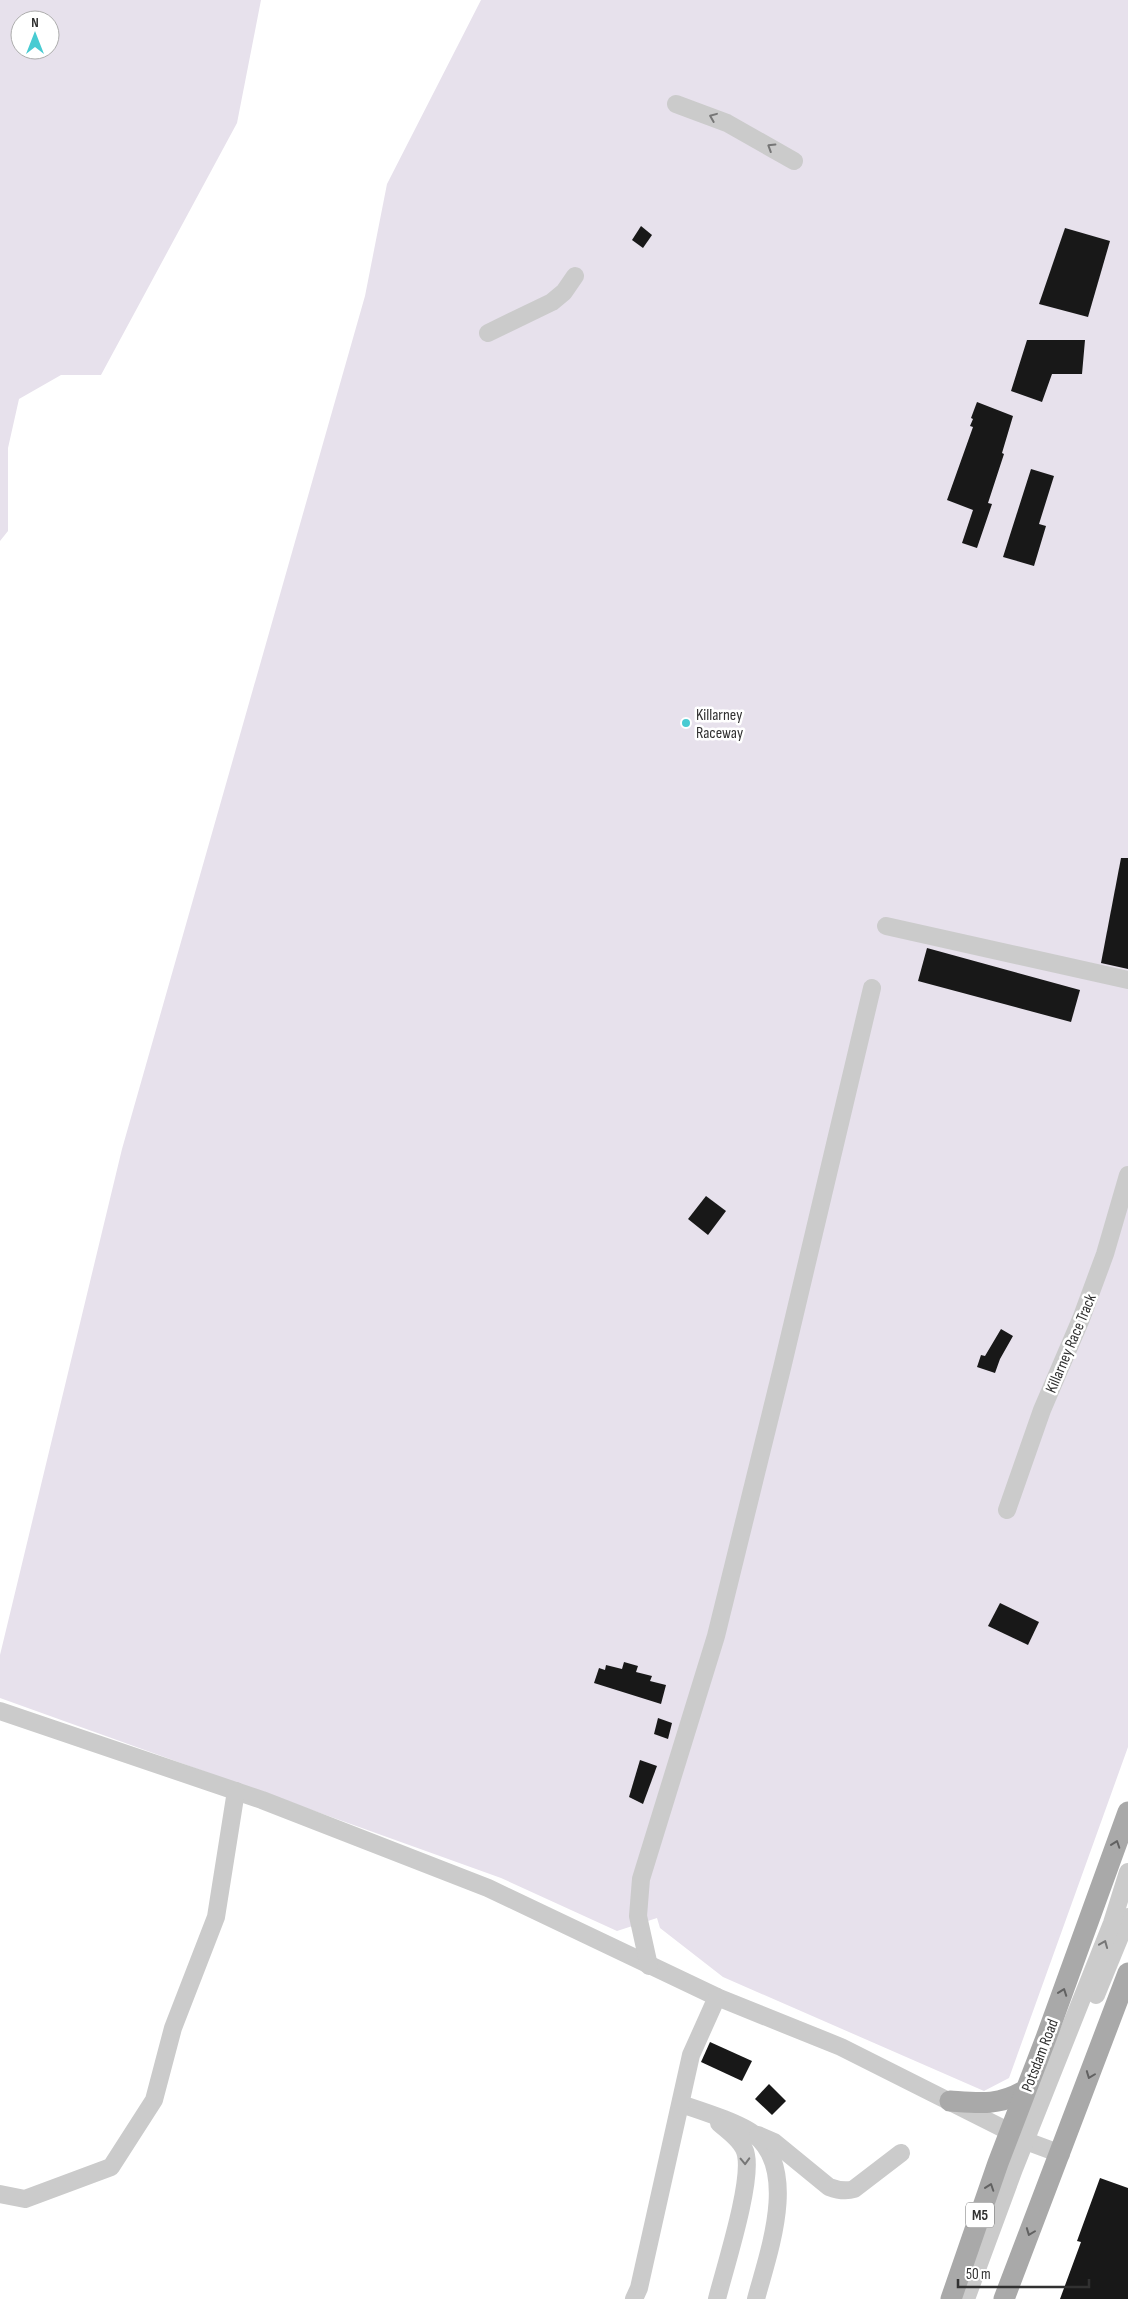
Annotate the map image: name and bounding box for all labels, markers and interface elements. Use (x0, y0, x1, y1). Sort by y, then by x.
north arrow (10, 10, 60, 60)
text: N (31, 14, 39, 31)
one-way arrow (709, 113, 718, 123)
one-way arrow (768, 144, 777, 154)
place label: Killarney Raceway (696, 706, 743, 743)
marker: Killarney Raceway (680, 717, 692, 729)
street label: Killarney Race Track (1042, 1291, 1101, 1396)
one-way arrow (1110, 1841, 1120, 1849)
one-way arrow (1098, 1940, 1108, 1949)
one-way arrow (1057, 1988, 1067, 1997)
street label: Potsdam Road (1018, 2017, 1063, 2095)
one-way arrow (1086, 2070, 1097, 2079)
one-way arrow (740, 2158, 751, 2166)
one-way arrow (984, 2183, 994, 2191)
road number: M5 (966, 2202, 994, 2228)
one-way arrow (1026, 2227, 1036, 2236)
scale bar (958, 2256, 1089, 2288)
text: 50 m (966, 2265, 991, 2284)

